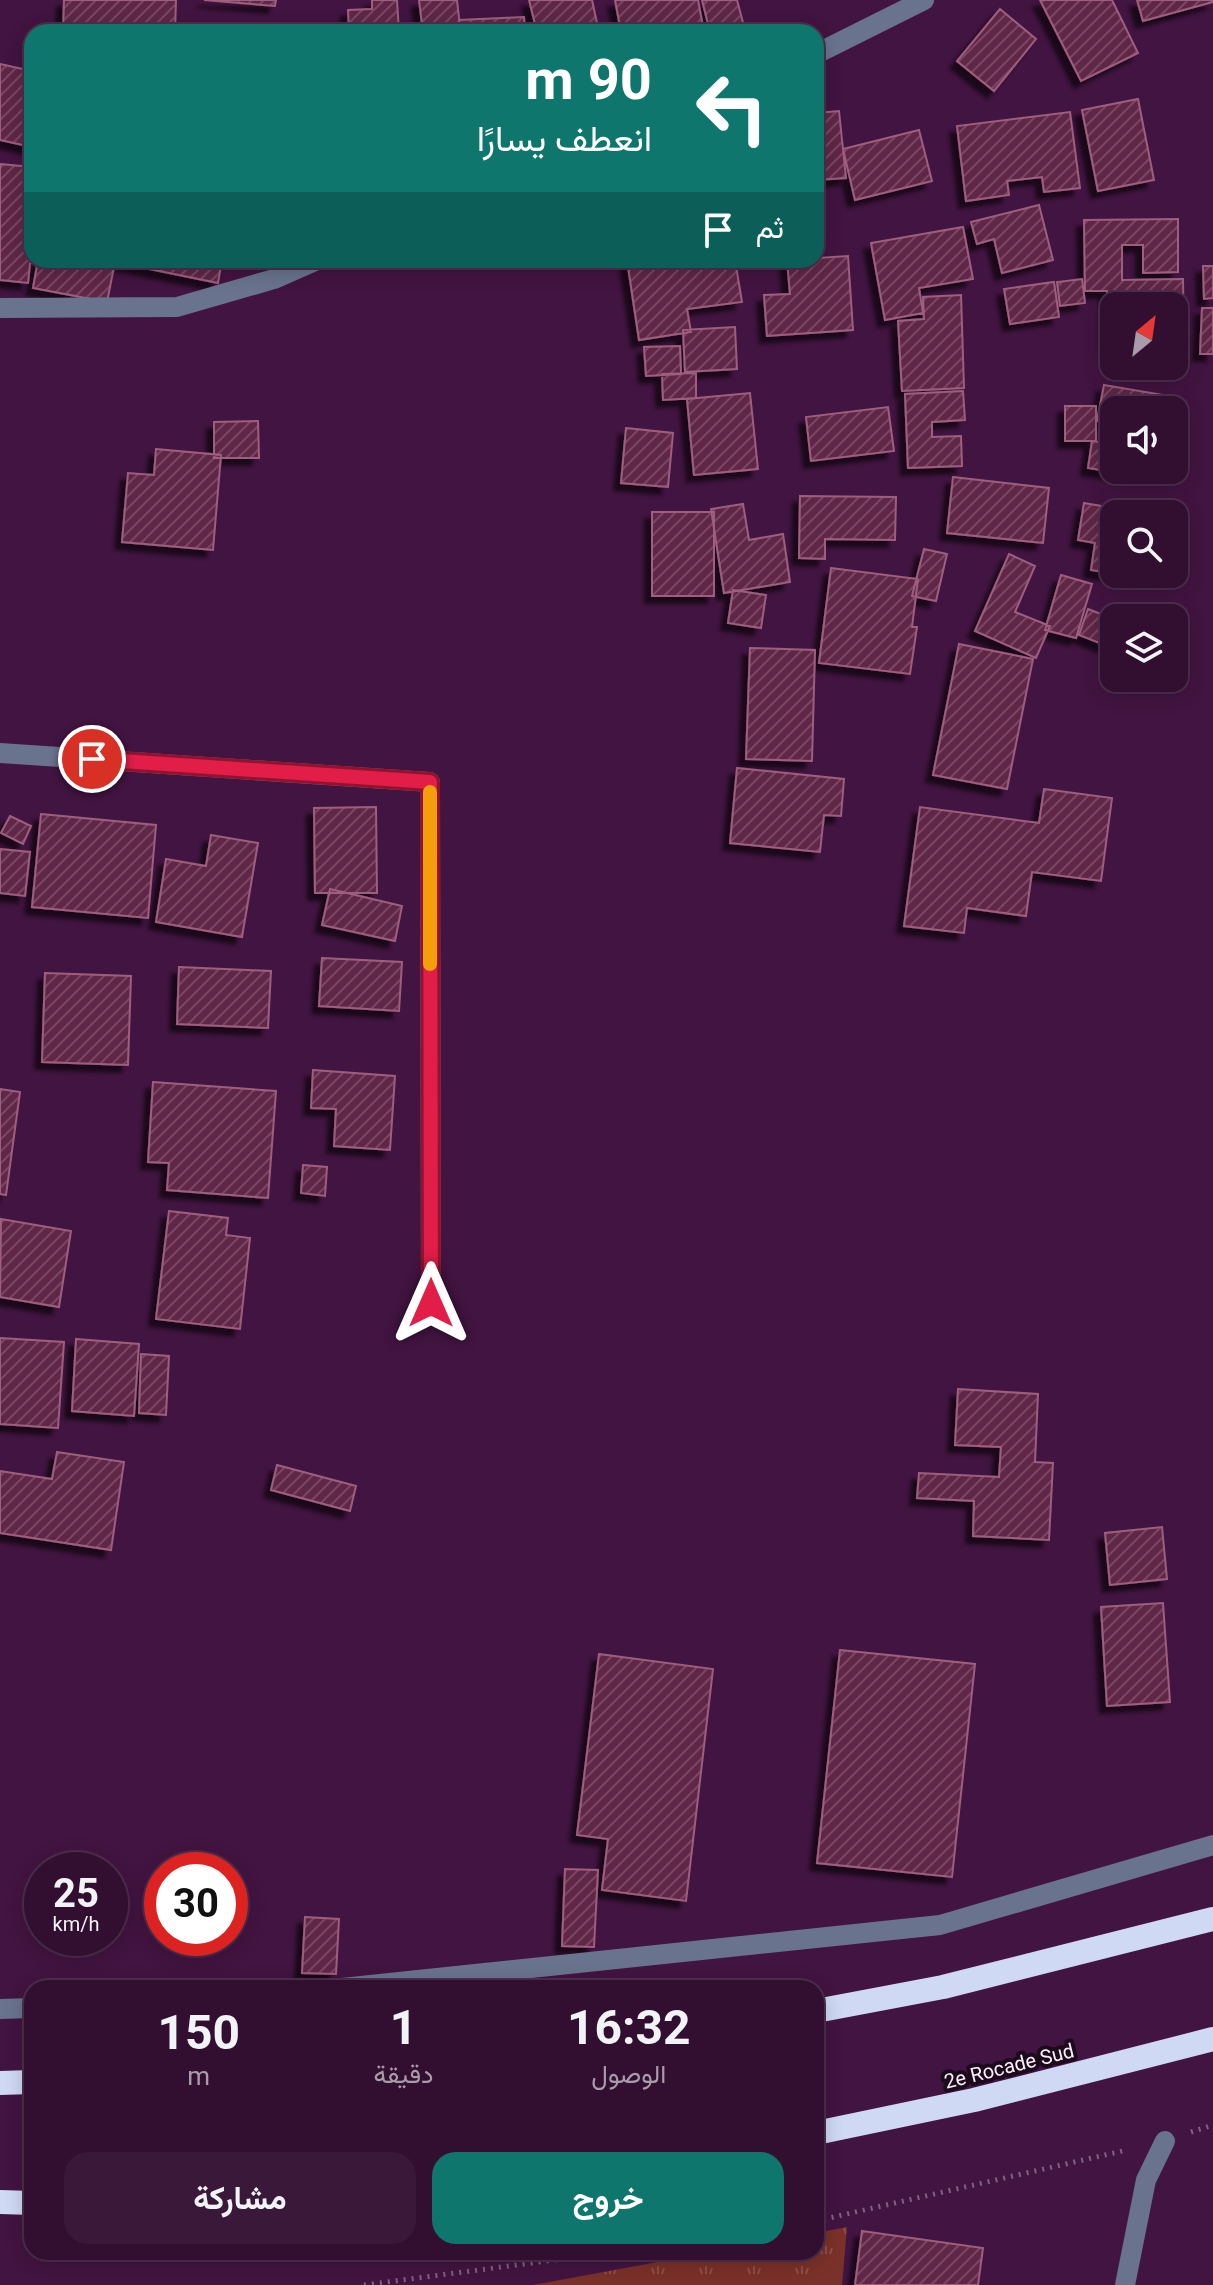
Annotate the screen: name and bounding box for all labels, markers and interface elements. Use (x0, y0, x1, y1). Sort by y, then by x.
text: 90 m (525, 47, 652, 113)
icon: left (680, 56, 784, 160)
text: انعطف يسارًا (477, 118, 652, 160)
icon: arrive (696, 208, 740, 252)
text: ثم (756, 210, 784, 245)
north arrow (1100, 292, 1188, 380)
map controls (1100, 292, 1188, 692)
button: sound (1100, 396, 1188, 484)
button: search (1100, 500, 1188, 588)
button: layers (1100, 604, 1188, 692)
pin (58, 725, 126, 793)
icon: arrive (70, 737, 114, 781)
position arrow (389, 1261, 473, 1345)
speed limit sign: 30 (144, 1852, 248, 1956)
text: 25 (53, 1870, 99, 1917)
text: km/h (53, 1912, 99, 1936)
text: 1 (390, 1999, 417, 2056)
text: 16:32 (567, 1999, 691, 2056)
text: 150 (157, 2004, 240, 2061)
street label: 2e Rocade Sud (942, 2038, 1076, 2094)
text: دقيقة (373, 2059, 434, 2089)
text: الوصول (591, 2059, 666, 2089)
text: m (187, 2061, 210, 2091)
button: مشاركة (64, 2152, 416, 2244)
button: خروج (432, 2152, 784, 2244)

